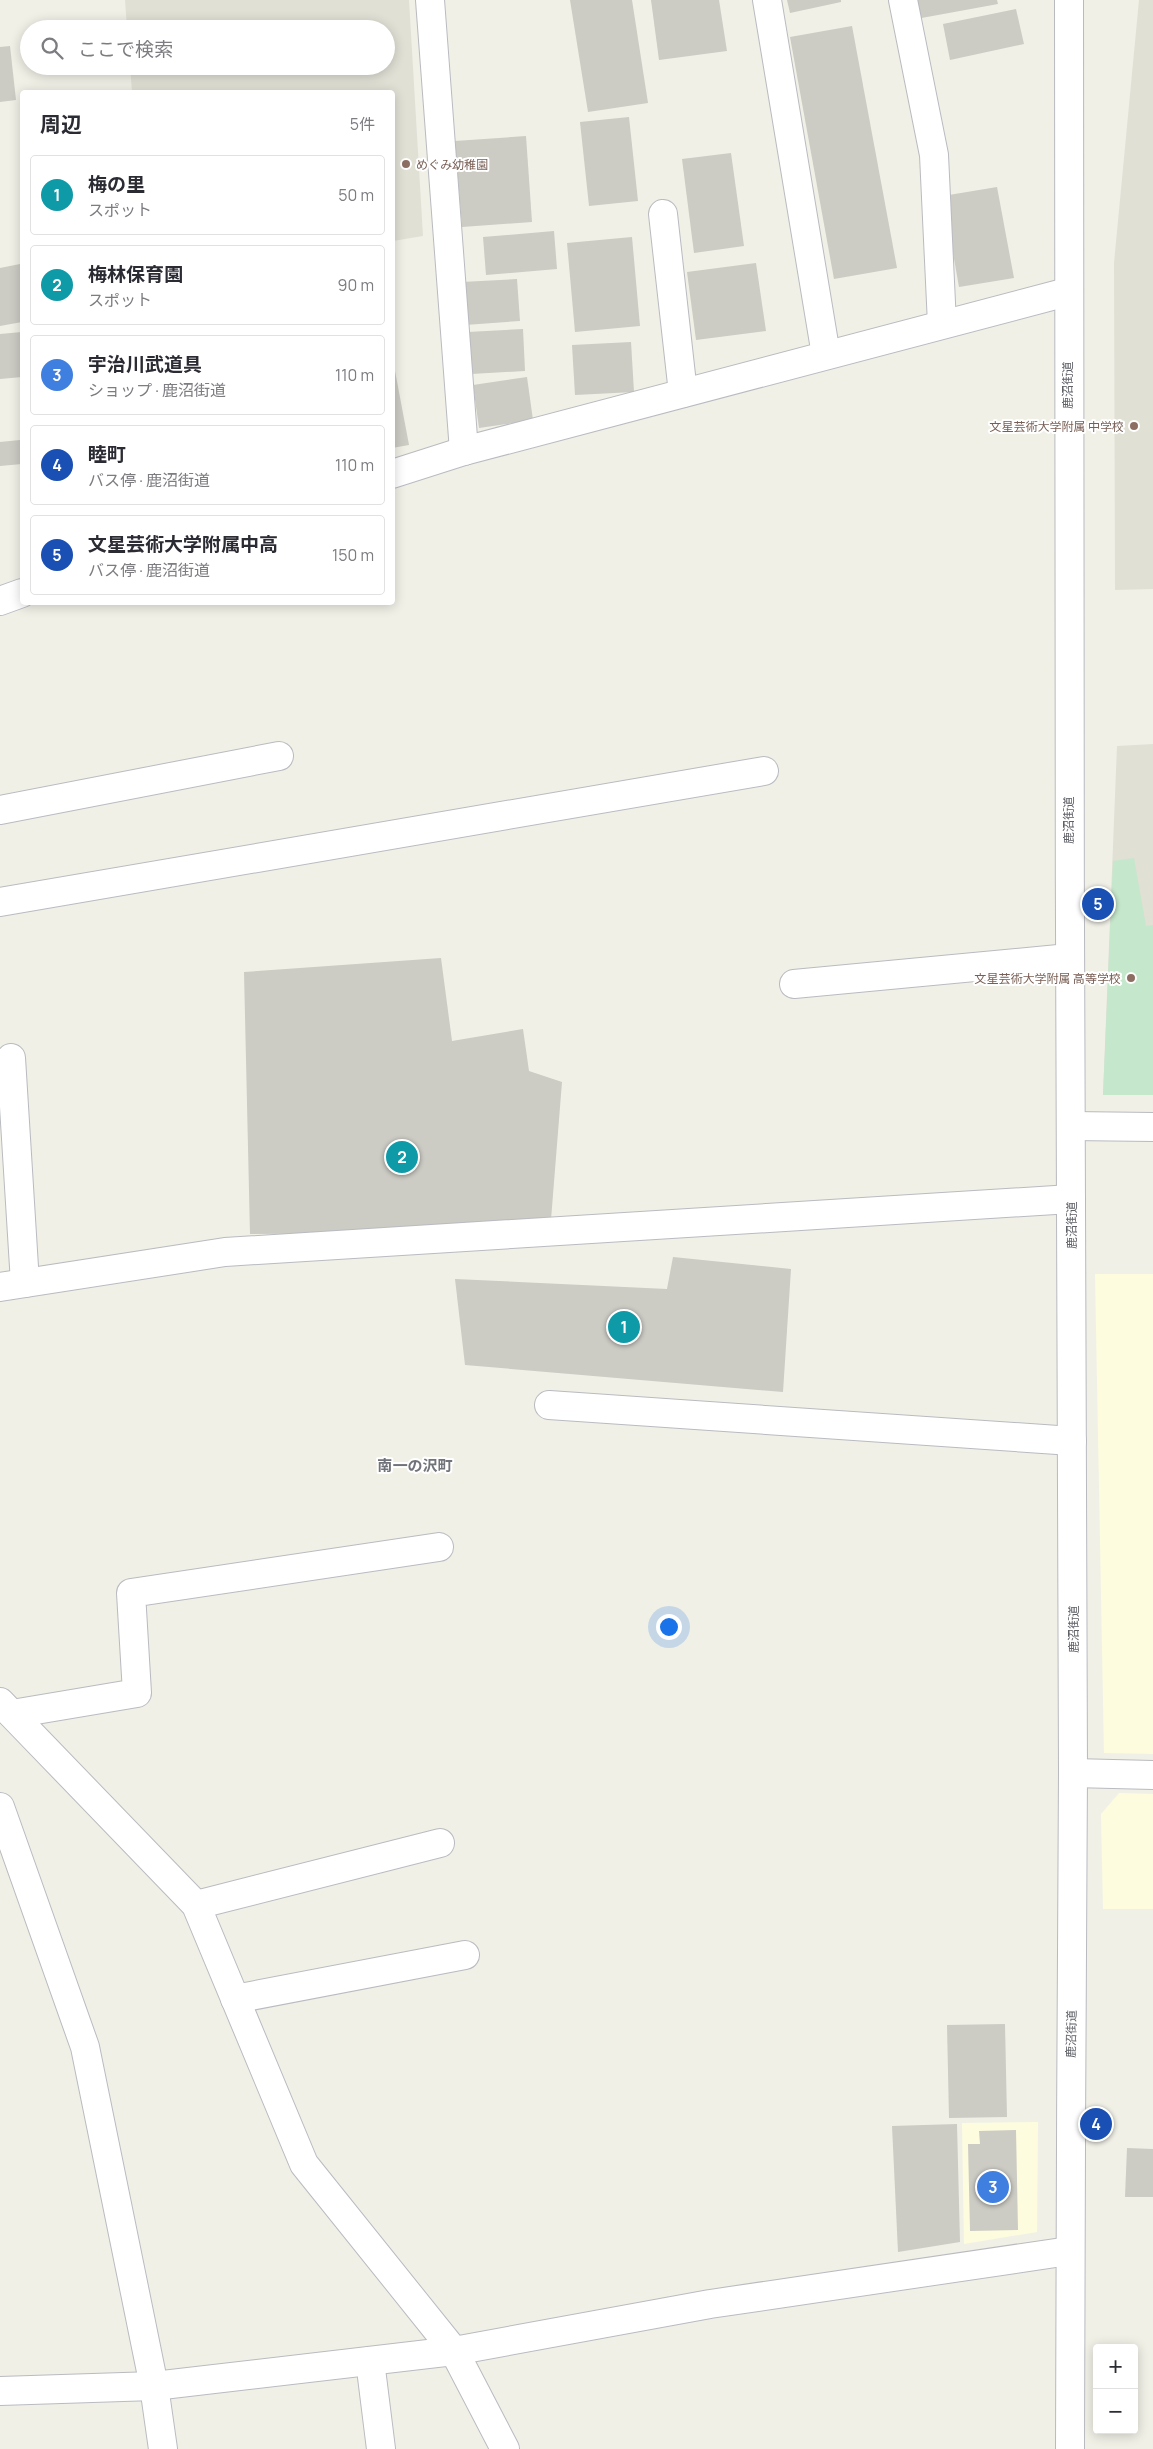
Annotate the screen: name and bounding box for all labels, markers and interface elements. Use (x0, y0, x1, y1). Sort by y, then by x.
search box (20, 20, 395, 75)
icon: search (38, 34, 66, 62)
text: ここで検索 (78, 36, 173, 62)
text: 周辺 (40, 110, 82, 138)
text: 5件 (350, 113, 375, 135)
place label: めぐみ幼稚園 (416, 156, 488, 173)
marker: めぐみ幼稚園 (400, 158, 412, 170)
text: 梅の里 (88, 171, 145, 197)
text: 1 (53, 184, 61, 206)
text: 50 m (338, 184, 374, 206)
text: スポット (88, 199, 152, 221)
text: 梅林保育園 (88, 261, 183, 287)
text: 2 (52, 274, 62, 296)
text: 90 m (338, 274, 374, 296)
text: スポット (88, 289, 152, 311)
text: 宇治川武道具 (88, 351, 202, 377)
street label: 鹿沼街道 (1059, 361, 1076, 409)
text: 3 (52, 364, 62, 386)
text: 110 m (335, 364, 374, 386)
text: ショップ · 鹿沼街道 (88, 379, 226, 401)
place label: 文星芸術大学附属 中学校 (990, 418, 1124, 435)
marker: 文星芸術大学附属 中学校 (1128, 420, 1140, 432)
text: 睦町 (88, 441, 126, 467)
text: 4 (52, 454, 62, 476)
text: 110 m (335, 454, 374, 476)
text: バス停 · 鹿沼街道 (88, 469, 210, 491)
text: 文星芸術大学附属中高 (88, 531, 278, 557)
text: 5 (52, 544, 62, 566)
text: 150 m (332, 544, 374, 566)
text: バス停 · 鹿沼街道 (88, 559, 210, 581)
street label: 鹿沼街道 (1060, 796, 1077, 844)
pin: 5 (1082, 885, 1114, 923)
place label: 文星芸術大学附属 高等学校 (975, 970, 1121, 987)
marker: 文星芸術大学附属 高等学校 (1125, 972, 1137, 984)
pin: 2 (386, 1138, 418, 1176)
street label: 鹿沼街道 (1063, 1201, 1080, 1249)
pin: 1 (608, 1308, 640, 1346)
district label: 南一の沢町 (377, 1455, 453, 1476)
street label: 鹿沼街道 (1065, 1605, 1082, 1653)
your location (656, 1614, 682, 1640)
street label: 鹿沼街道 (1062, 2010, 1080, 2058)
pin: 4 (1080, 2105, 1112, 2143)
pin: 3 (977, 2168, 1009, 2206)
map controls (1093, 2344, 1138, 2434)
button: + (1093, 2344, 1138, 2389)
button: − (1093, 2389, 1138, 2434)

